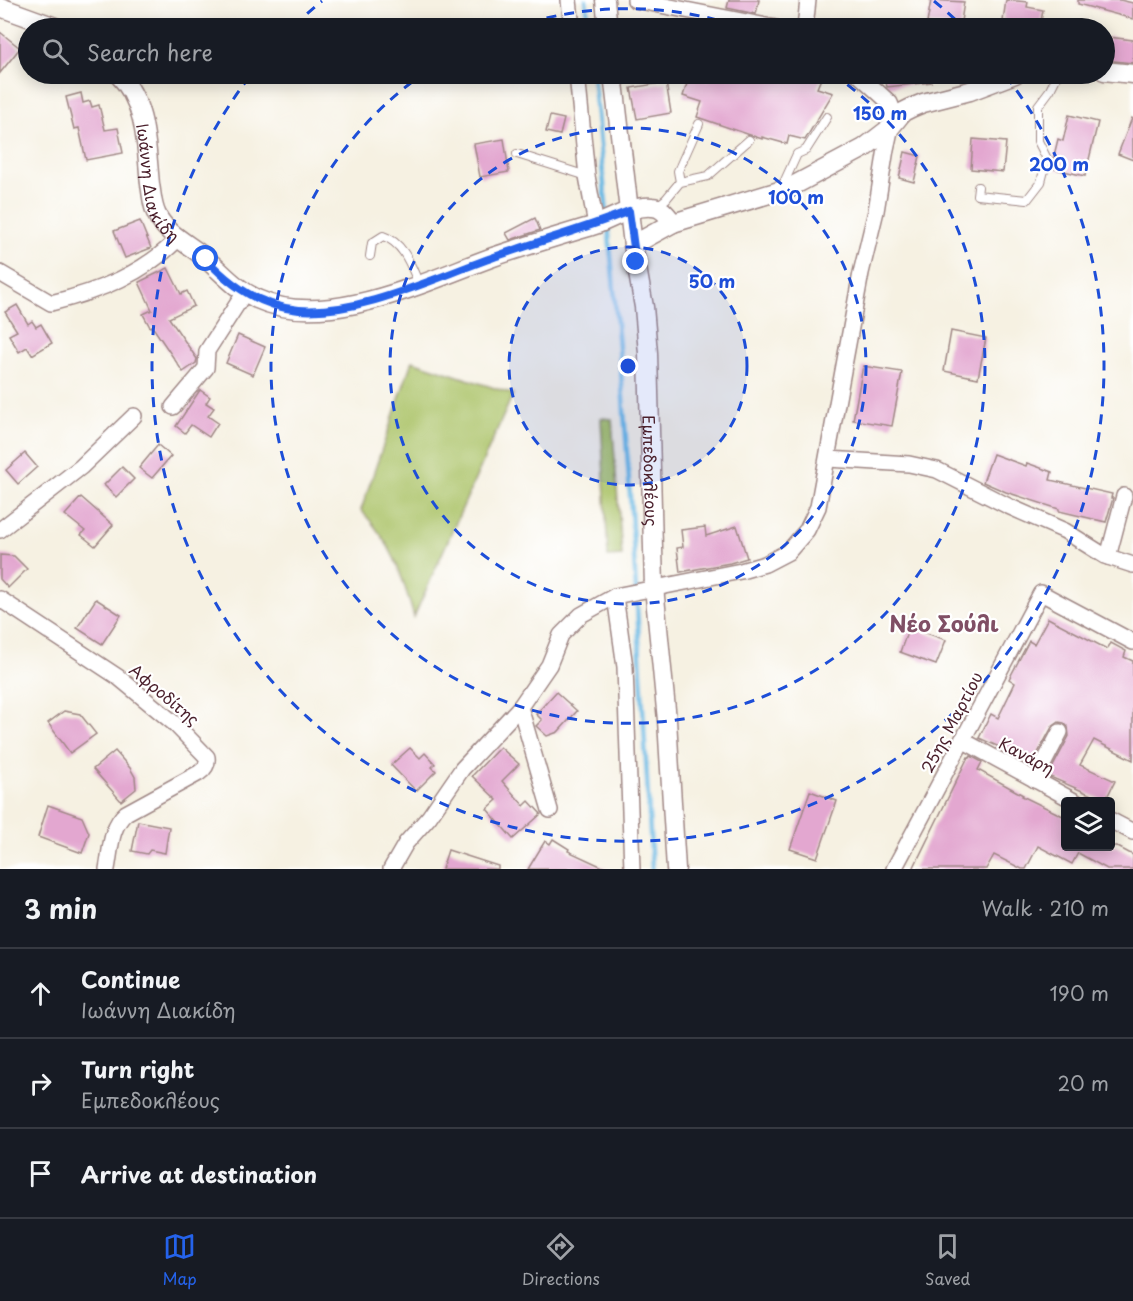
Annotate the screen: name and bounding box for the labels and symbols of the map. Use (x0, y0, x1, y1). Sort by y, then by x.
text: 150 m (853, 99, 907, 126)
street label: Ιωάννη Διακίδη (131, 121, 185, 247)
text: 200 m (1029, 150, 1089, 177)
text: 100 m (768, 183, 824, 210)
route start (192, 245, 218, 271)
route end (622, 248, 648, 274)
text: 50 m (689, 267, 735, 294)
centre of rings (618, 356, 638, 376)
street label: Εμπεδοκλέους (638, 415, 664, 527)
district label: Νέο Σούλι (889, 606, 999, 639)
street label: Αφροδίτης (125, 658, 205, 730)
street label: 25ης Μαρτίου (914, 667, 988, 777)
street label: Κανάρη (995, 730, 1059, 780)

